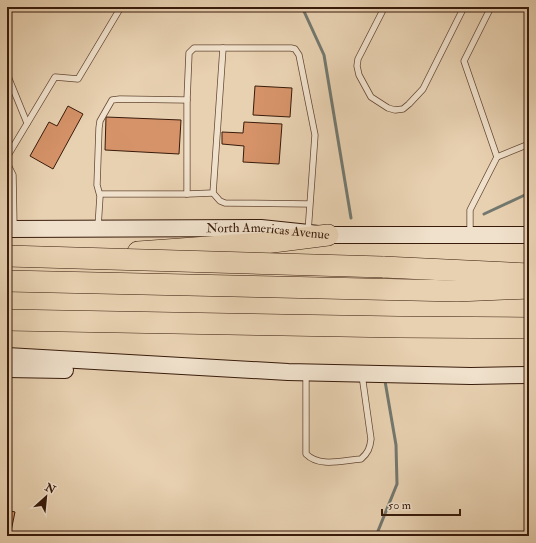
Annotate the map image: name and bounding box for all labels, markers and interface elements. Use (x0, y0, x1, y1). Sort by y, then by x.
street label: North Americas Avenue (206, 220, 331, 243)
north arrow (26, 477, 66, 517)
text: N (42, 480, 59, 497)
scale bar (382, 491, 460, 517)
text: 50 m (388, 498, 412, 513)

